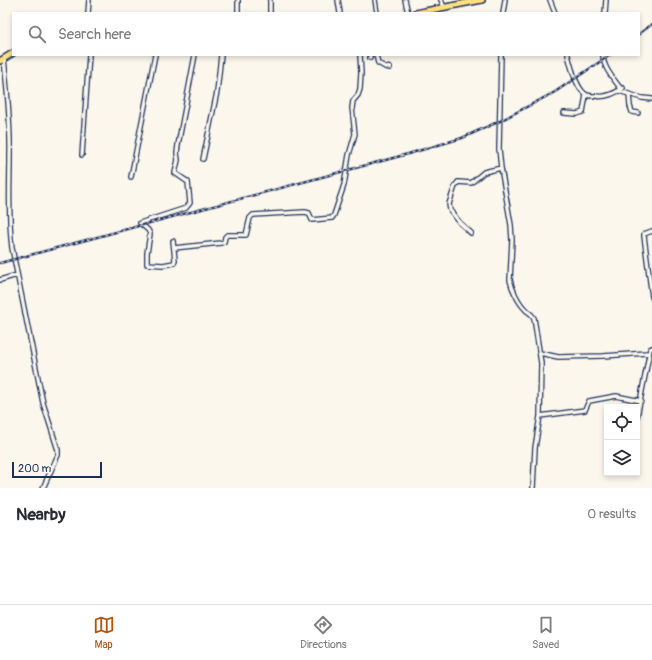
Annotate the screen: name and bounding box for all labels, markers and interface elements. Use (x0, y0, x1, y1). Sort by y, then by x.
search box (12, 12, 640, 56)
icon: search (26, 23, 48, 45)
text: Search here (58, 25, 131, 44)
map controls (604, 404, 640, 476)
button: locate (604, 404, 640, 440)
button: layers (604, 440, 640, 476)
scale bar (12, 460, 102, 479)
text: 200 m (18, 462, 51, 475)
text: Nearby (16, 504, 65, 525)
text: 0 results (587, 506, 636, 522)
tab: Map (93, 614, 115, 651)
tab: Directions (300, 614, 347, 651)
tab: Saved (532, 614, 559, 651)

